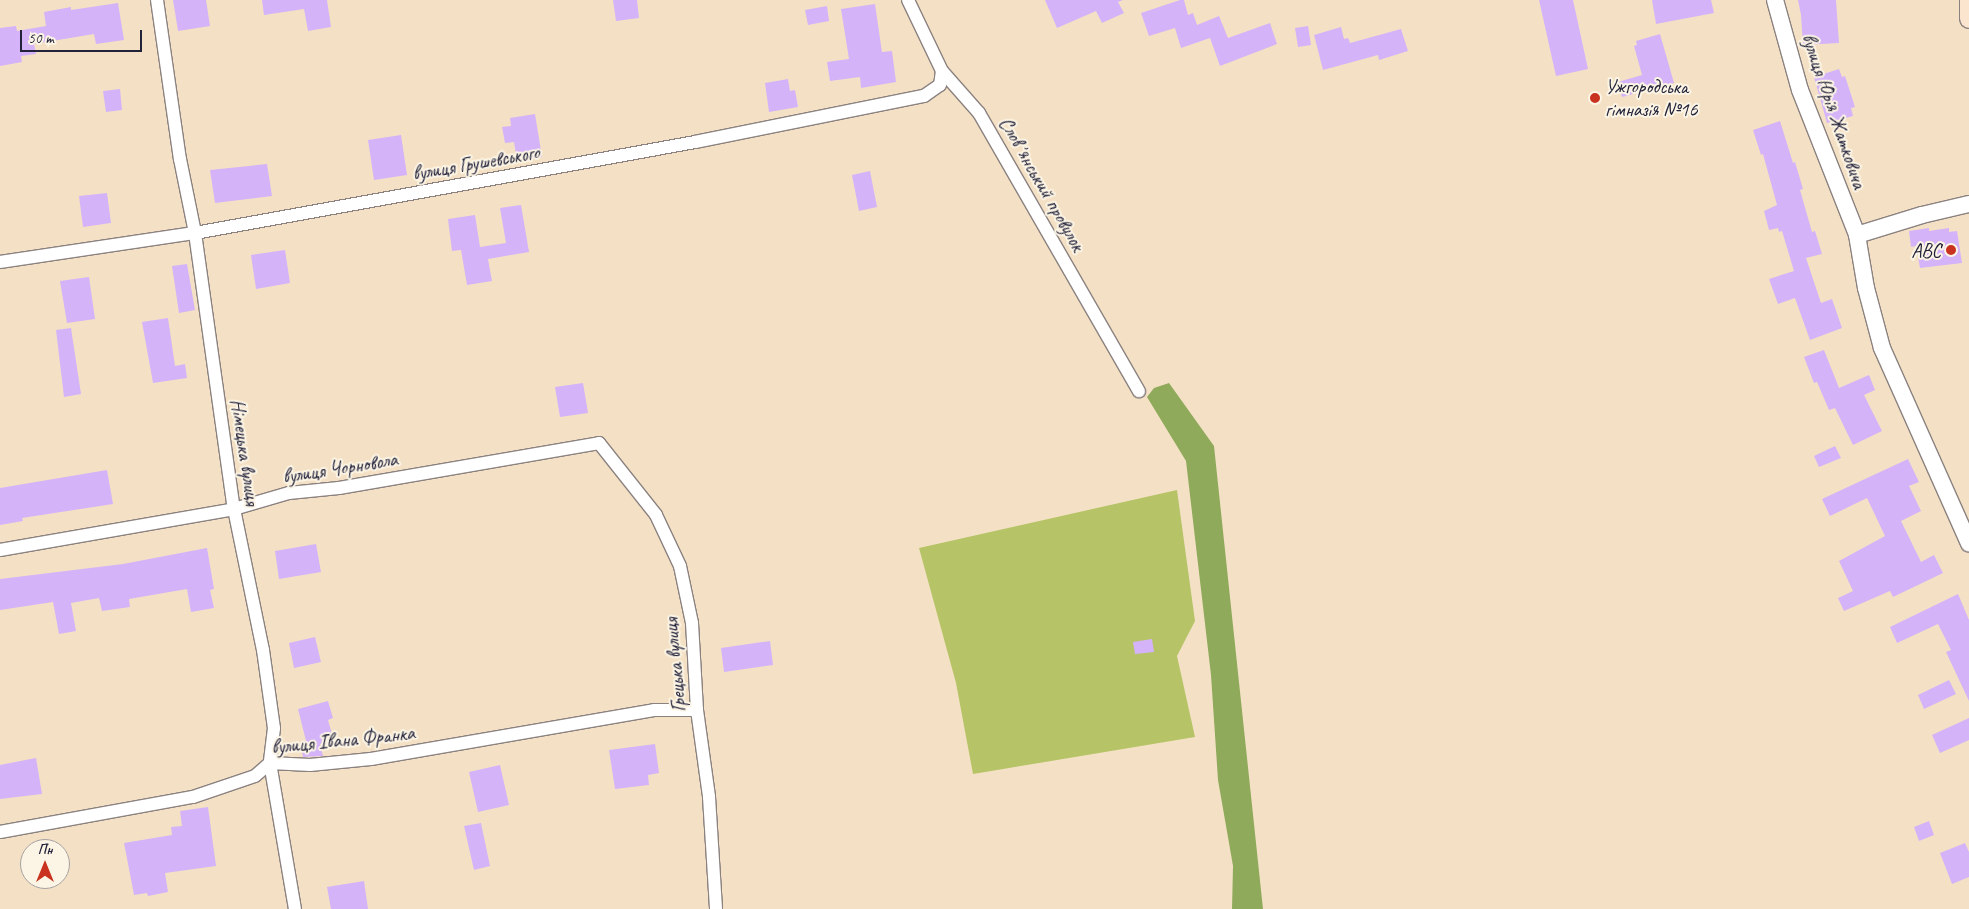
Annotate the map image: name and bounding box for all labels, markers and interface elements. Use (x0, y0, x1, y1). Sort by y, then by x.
scale bar (22, 20, 145, 52)
text: 50 m (28, 29, 54, 48)
street label: вулиця Юрія Жатковича (1796, 30, 1872, 192)
place label: Ужгородська гімназія №16 (1605, 74, 1697, 121)
marker: Ужгородська гімназія №16 (1589, 92, 1601, 104)
street label: Словʼянський провулок (994, 113, 1090, 255)
street label: вулиця Грушевського (411, 140, 541, 186)
place label: ABC (1911, 238, 1941, 262)
marker: ABC (1945, 244, 1957, 256)
street label: Німецька вулиця (226, 397, 264, 507)
street label: вулиця Чорновола (281, 447, 399, 489)
street label: Грецька вулиця (659, 616, 691, 714)
street label: вулиця Івана Франка (270, 721, 416, 759)
north arrow (20, 839, 70, 889)
text: Пн (38, 841, 52, 858)

